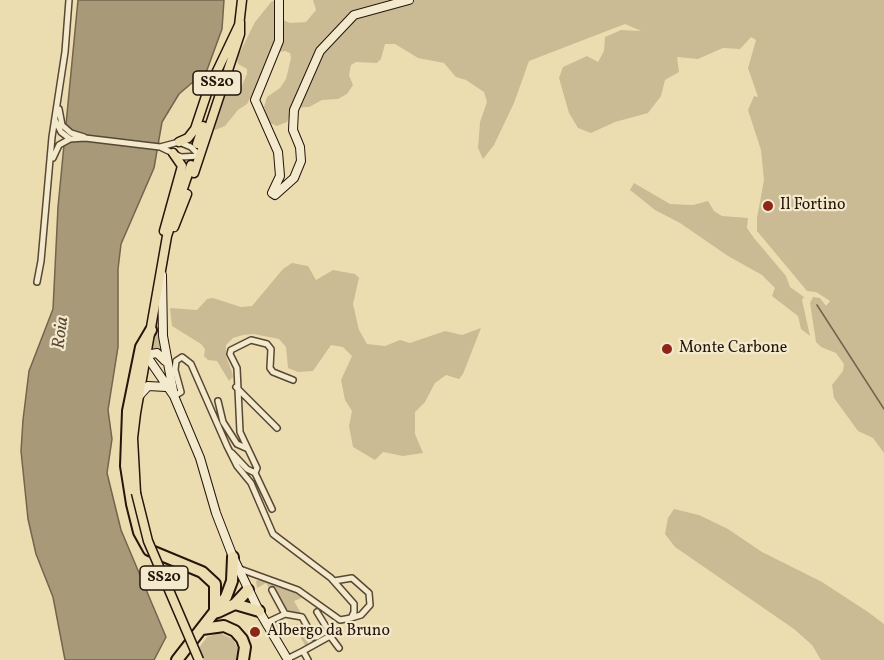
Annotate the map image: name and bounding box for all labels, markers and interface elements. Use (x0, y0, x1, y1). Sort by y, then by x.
road number: SS20 (193, 71, 241, 95)
place label: Il Fortino (780, 196, 846, 216)
marker: Il Fortino (761, 199, 775, 213)
water label: Roia (49, 316, 75, 350)
place label: Monte Carbone (679, 339, 787, 359)
marker: Monte Carbone (660, 342, 674, 356)
road number: SS20 (140, 566, 188, 590)
place label: Albergo da Bruno (267, 622, 390, 642)
marker: Albergo da Bruno (248, 625, 262, 639)

